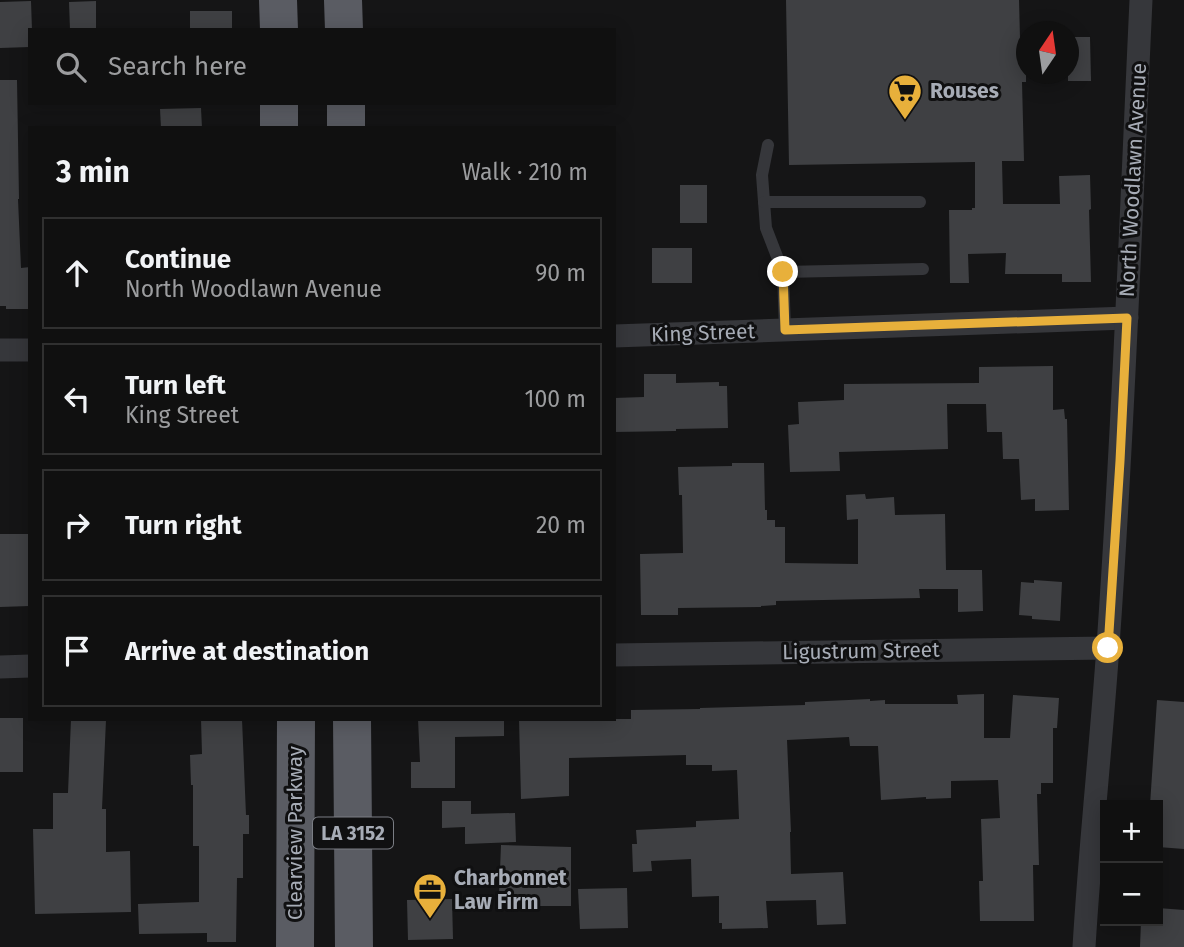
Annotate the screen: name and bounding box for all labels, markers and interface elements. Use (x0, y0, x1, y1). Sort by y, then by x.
north arrow (1016, 21, 1079, 84)
search box (28, 28, 616, 105)
icon: search (52, 48, 90, 86)
text: Search here (108, 51, 247, 82)
street label: North Woodlawn Avenue (1114, 62, 1152, 298)
supermarket icon: Rouses (886, 72, 924, 121)
place label: Rouses (930, 78, 999, 104)
text: 3 min (56, 154, 130, 190)
text: Walk · 210 m (462, 158, 588, 186)
text: Continue (125, 244, 231, 275)
icon: ahead (58, 254, 96, 292)
route end (767, 256, 798, 287)
text: 90 m (535, 259, 586, 287)
text: North Woodlawn Avenue (125, 275, 382, 303)
street label: King Street (651, 318, 756, 348)
text: Turn left (125, 370, 226, 401)
icon: left (58, 380, 96, 418)
text: 100 m (525, 385, 586, 413)
text: King Street (125, 401, 239, 429)
icon: right (58, 506, 96, 544)
text: Turn right (125, 510, 242, 541)
text: 20 m (536, 511, 586, 539)
icon: arrive (58, 632, 96, 670)
route start (1092, 632, 1123, 663)
text: Arrive at destination (125, 636, 369, 667)
street label: Ligustrum Street (782, 637, 940, 665)
street label: Clearview Parkway (282, 745, 308, 920)
map controls (1100, 800, 1163, 926)
button: + (1100, 800, 1163, 863)
road number: LA 3152 (313, 818, 393, 848)
button: − (1100, 863, 1163, 926)
place label: Charbonnet Law Firm (454, 865, 568, 915)
office icon: Charbonnet Law Firm (411, 871, 449, 920)

